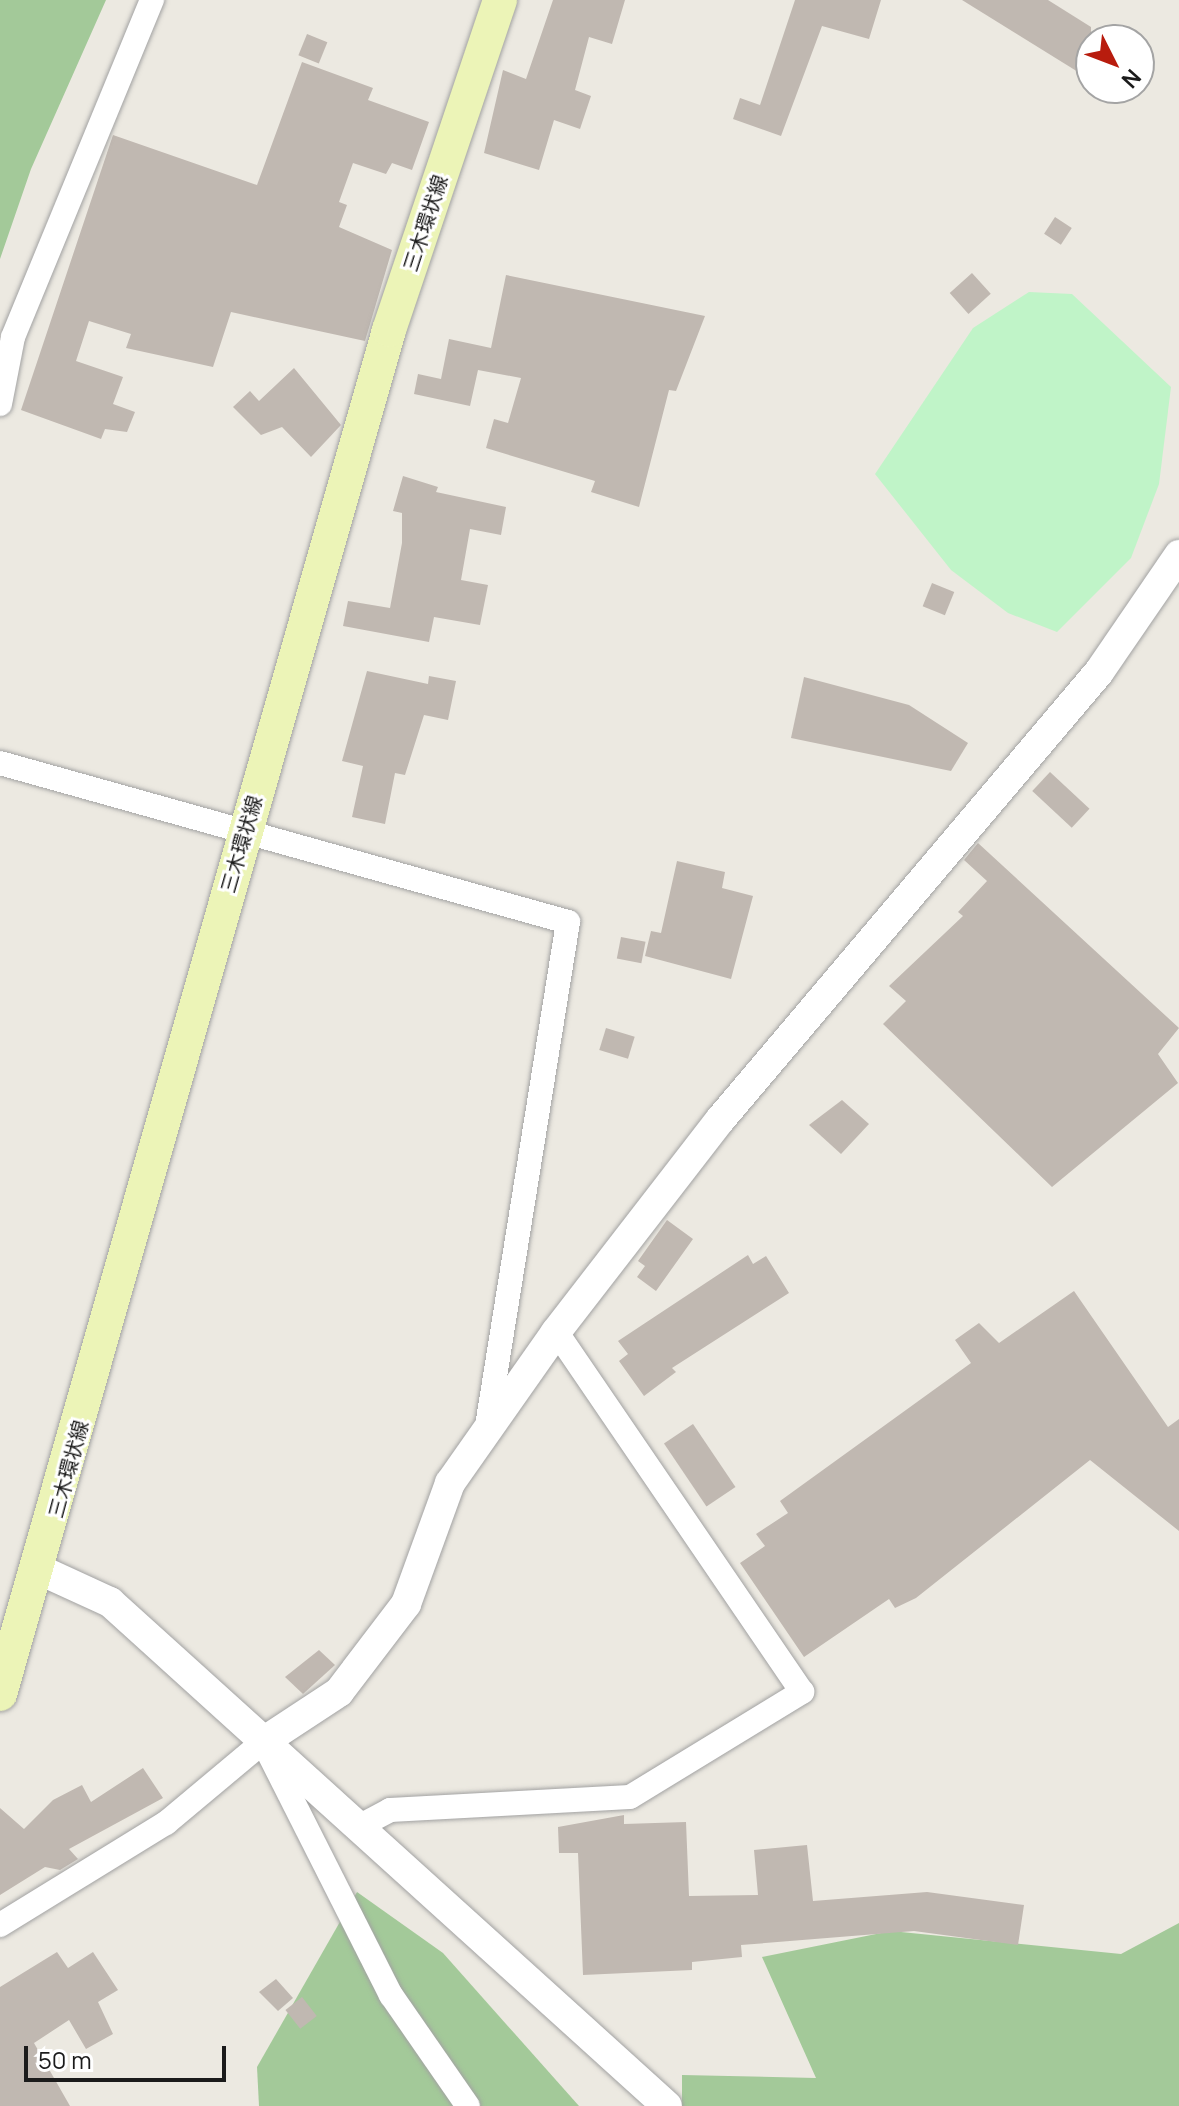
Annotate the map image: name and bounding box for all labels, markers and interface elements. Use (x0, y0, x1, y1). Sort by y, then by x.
north arrow (1075, 24, 1155, 104)
text: N (1115, 63, 1148, 95)
street label: 三木環状線 (398, 172, 452, 274)
street label: 三木環状線 (216, 793, 266, 895)
street label: 三木環状線 (43, 1418, 93, 1520)
scale bar (28, 2030, 230, 2080)
text: 50 m (38, 2043, 92, 2076)

